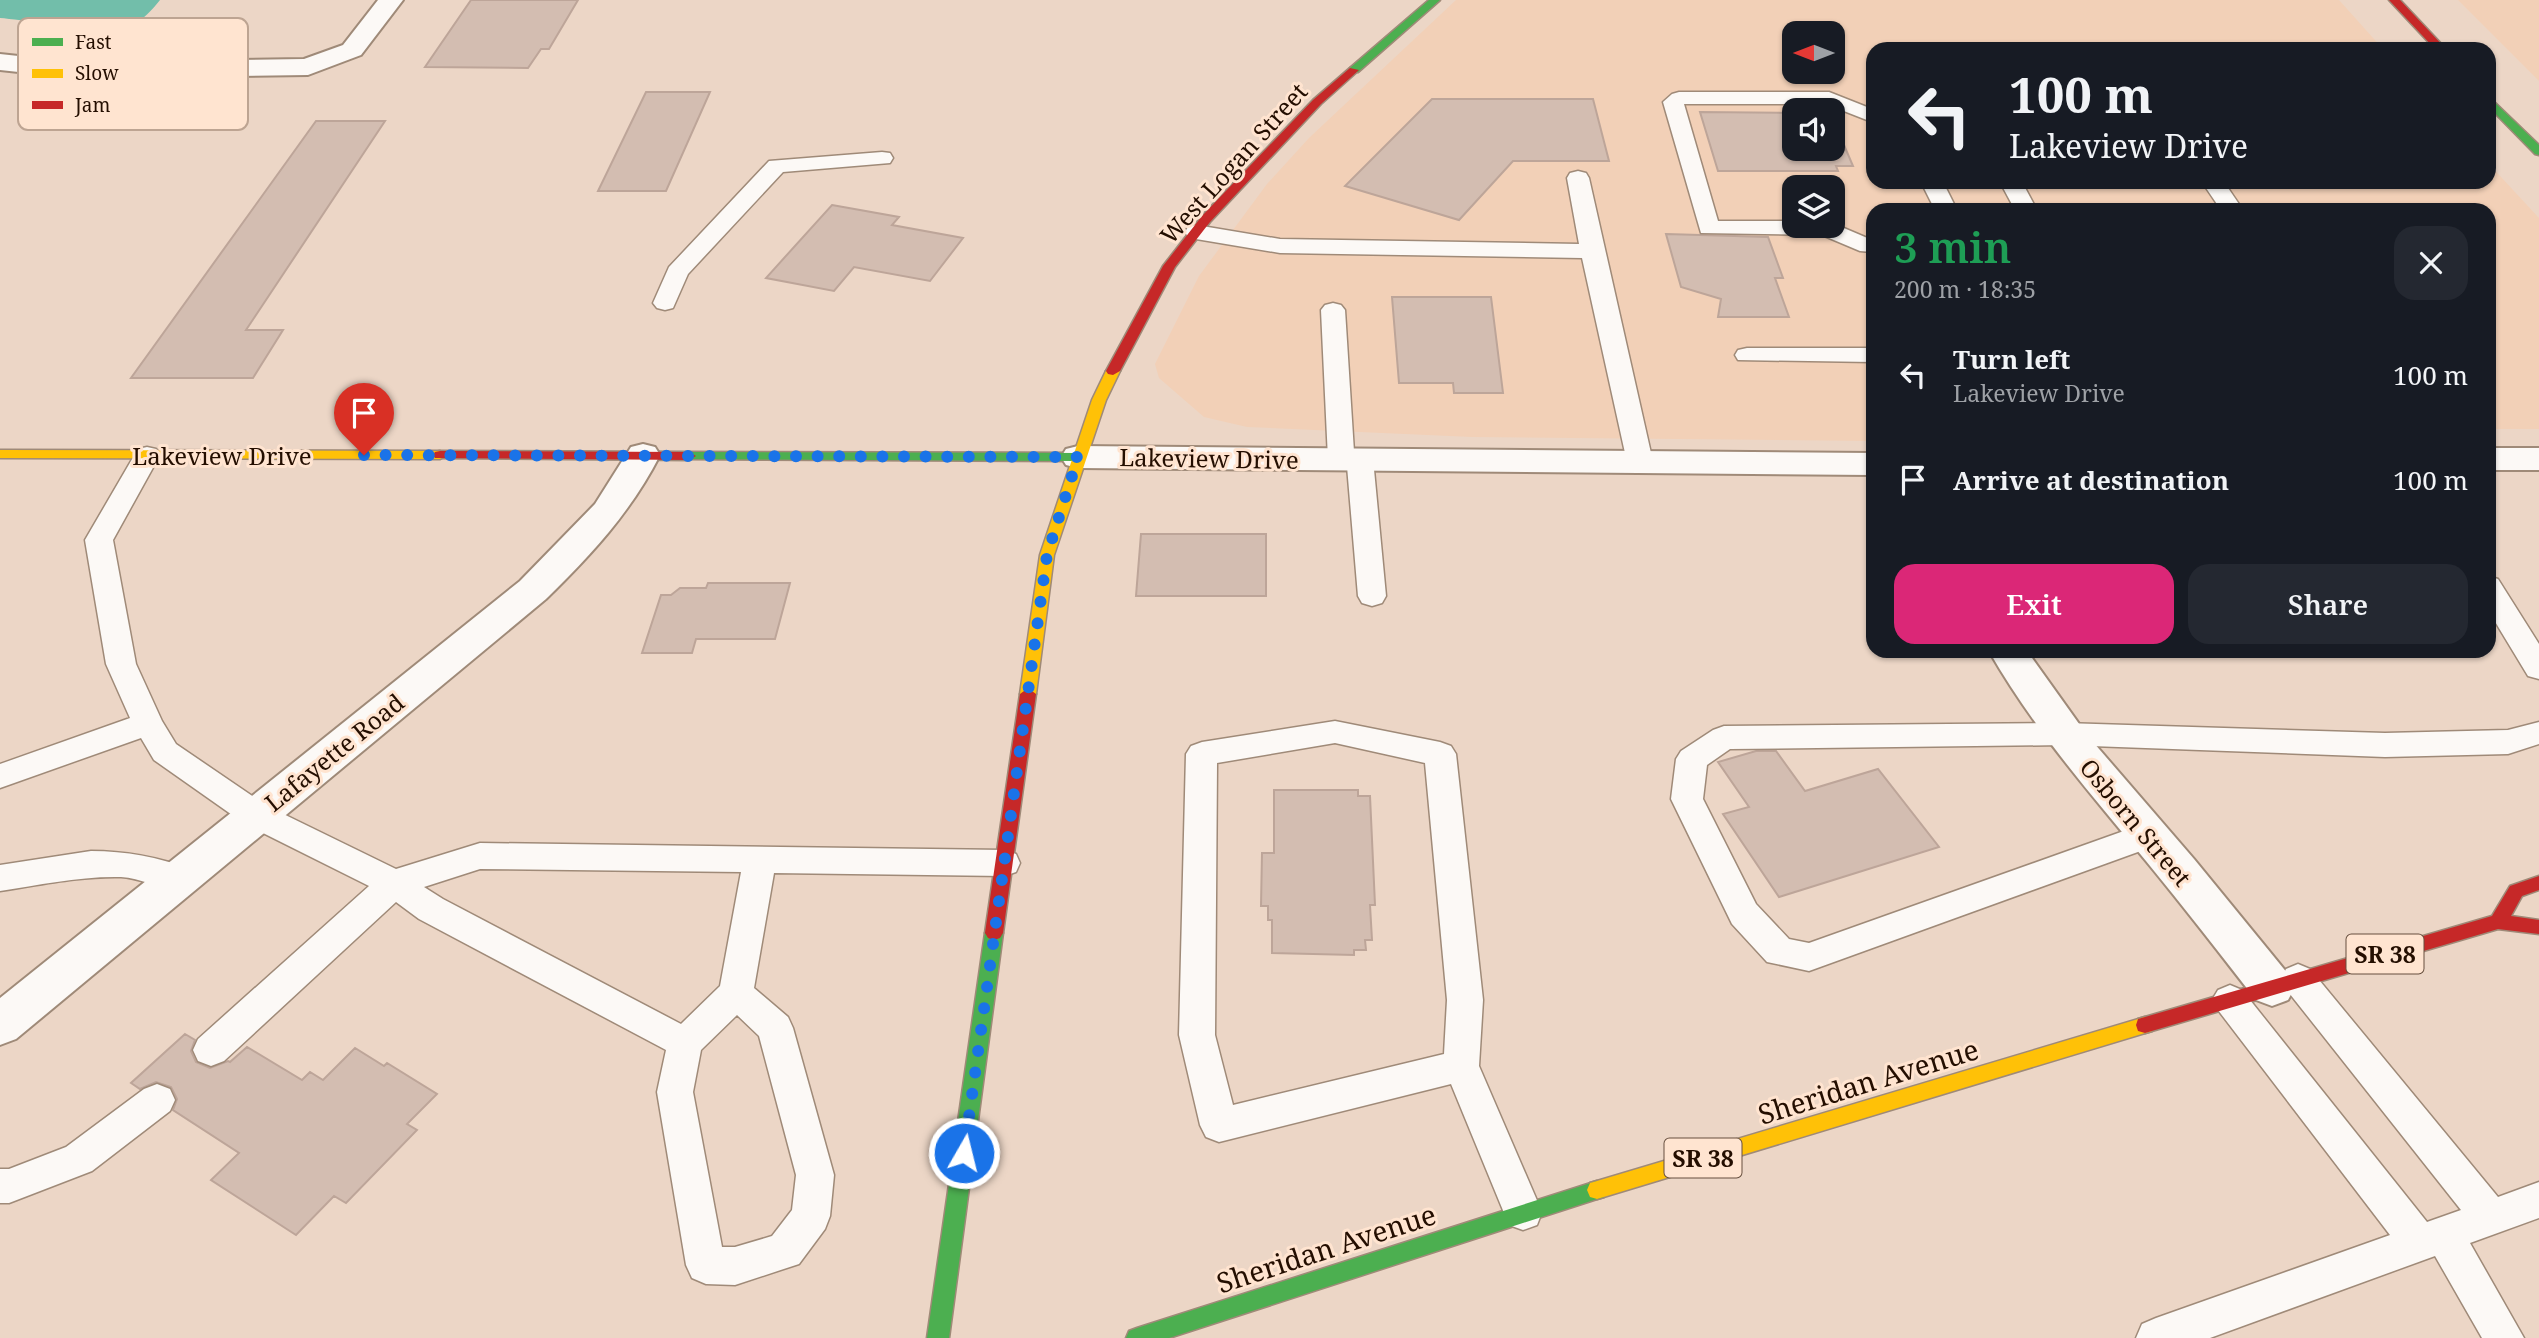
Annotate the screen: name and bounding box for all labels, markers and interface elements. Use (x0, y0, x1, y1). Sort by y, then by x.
legend (18, 18, 248, 130)
north arrow (1782, 21, 1844, 84)
map controls (1782, 21, 1845, 238)
text: Fast (75, 29, 112, 55)
text: Slow (75, 60, 119, 86)
text: 100 m (2009, 61, 2153, 127)
icon: left (1894, 70, 1985, 161)
street label: West Logan Street (1152, 75, 1314, 251)
text: Jam (74, 92, 110, 118)
button: sound (1782, 98, 1845, 161)
text: Lakeview Drive (2009, 124, 2248, 167)
button: layers (1782, 175, 1845, 238)
text: 3 min (1894, 218, 2011, 275)
button: close (2394, 226, 2468, 300)
text: 200 m · 18:35 (1894, 273, 2036, 305)
text: Turn left (1953, 341, 2070, 377)
icon: left (1894, 356, 1932, 394)
text: 100 m (2393, 357, 2468, 393)
text: Lakeview Drive (1953, 377, 2125, 409)
pin (334, 383, 394, 455)
icon: arrive (345, 394, 383, 432)
street label: Lakeview Drive (132, 439, 312, 472)
street label: Lakeview Drive (1119, 440, 1299, 476)
icon: arrive (1894, 461, 1932, 499)
text: Arrive at destination (1953, 462, 2229, 498)
text: 100 m (2393, 462, 2468, 498)
button: Exit (1894, 564, 2174, 644)
button: Share (2188, 564, 2468, 644)
street label: Lafayette Road (257, 685, 411, 818)
street label: Osborn Street (2073, 751, 2199, 893)
road number: SR 38 (2346, 934, 2424, 973)
street label: Sheridan Avenue (1753, 1029, 1983, 1133)
position arrow (927, 1116, 1001, 1190)
road number: SR 38 (1664, 1138, 1742, 1177)
street label: Sheridan Avenue (1211, 1195, 1441, 1301)

